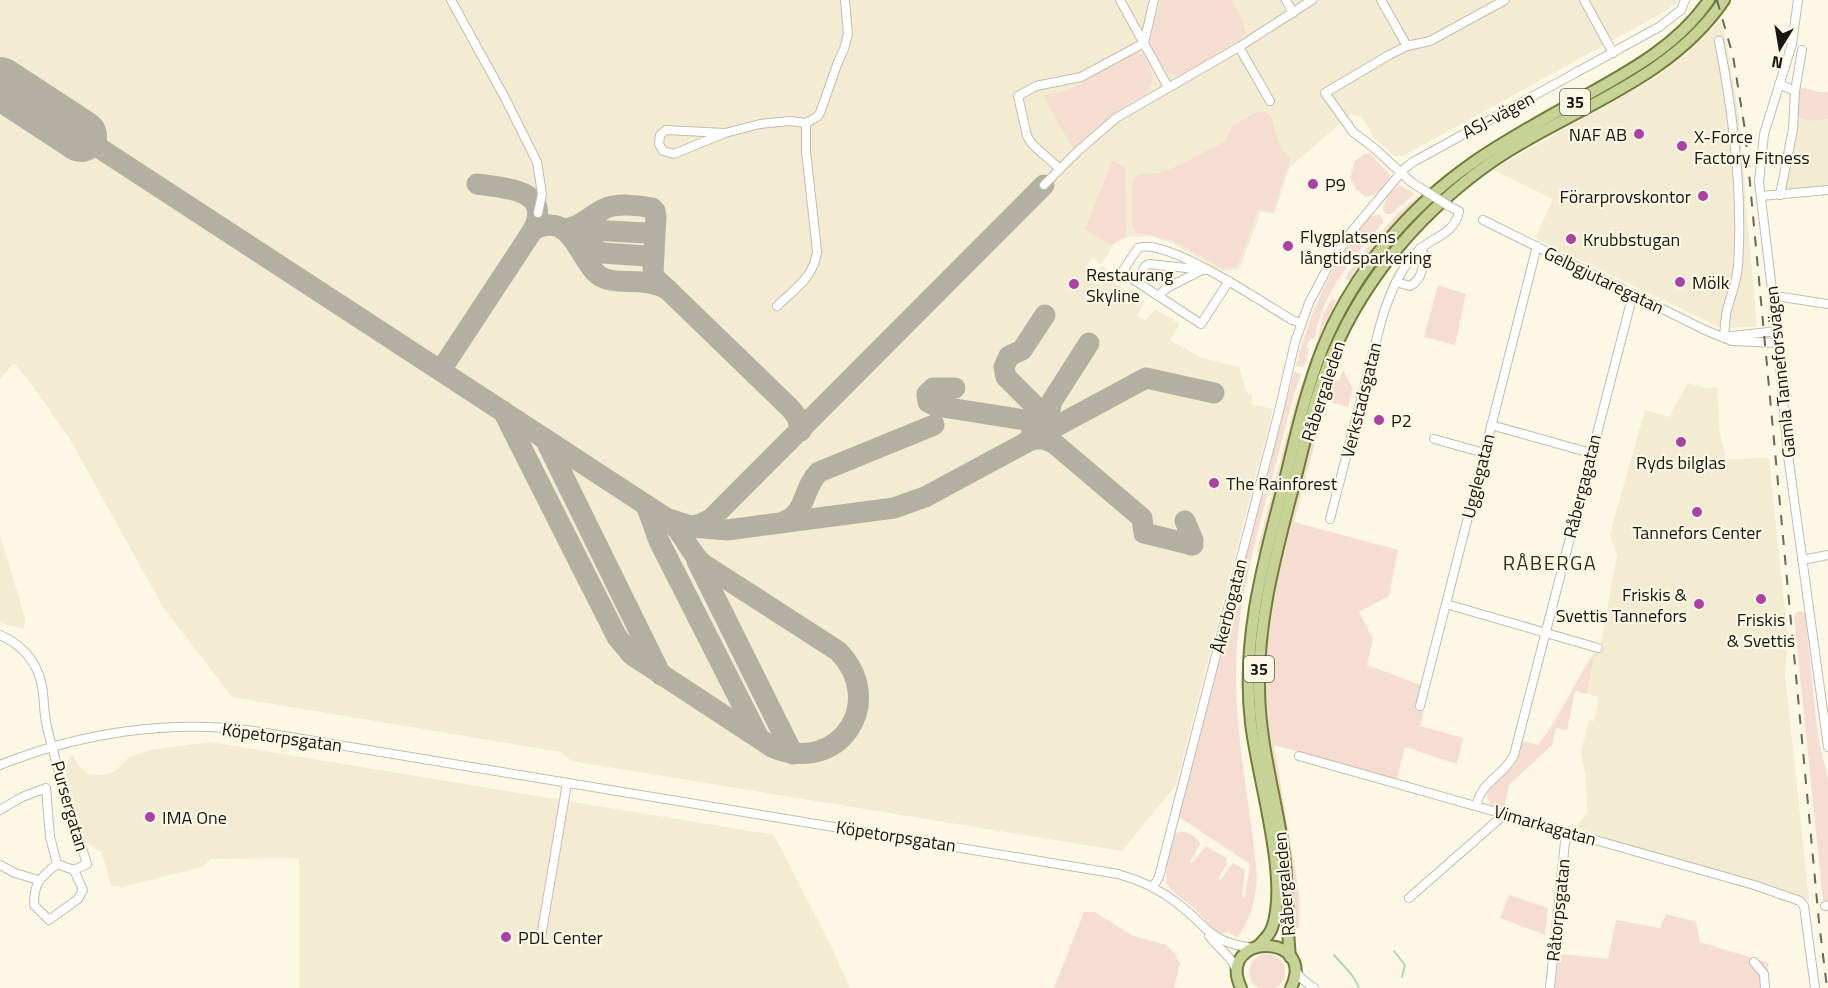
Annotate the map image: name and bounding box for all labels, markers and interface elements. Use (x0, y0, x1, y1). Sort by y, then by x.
north arrow (1750, 18, 1810, 78)
text: N (1769, 50, 1785, 76)
street label: ASJ-vägen (1457, 85, 1539, 145)
road number: 35 (1560, 89, 1590, 115)
place label: NAF AB (1569, 121, 1627, 148)
place label: X-Force Factory Fitness (1694, 123, 1810, 171)
marker: NAF AB (1632, 127, 1646, 141)
marker: X-Force Factory Fitness (1675, 139, 1689, 153)
place label: P9 (1325, 171, 1346, 198)
marker: P9 (1306, 177, 1320, 191)
place label: Förarprovskontor (1560, 183, 1691, 210)
marker: Förarprovskontor (1696, 189, 1710, 203)
place label: Flygplatsens långtidsparkering (1300, 223, 1432, 271)
place label: Krubbstugan (1583, 226, 1680, 253)
marker: Krubbstugan (1564, 232, 1578, 246)
marker: Flygplatsens långtidsparkering (1281, 239, 1295, 253)
street label: Gelbgjutaregatan (1539, 239, 1669, 321)
place label: Restaurang Skyline (1086, 261, 1173, 309)
place label: Mölk (1692, 269, 1730, 296)
marker: Mölk (1673, 275, 1687, 289)
marker: Restaurang Skyline (1067, 277, 1081, 291)
street label: Gamla Tanneforsvägen (1758, 285, 1802, 459)
street label: Råbergaleden (1294, 337, 1352, 445)
street label: Verkstadsgatan (1334, 339, 1388, 461)
place label: P2 (1391, 407, 1412, 434)
marker: P2 (1372, 413, 1386, 427)
street label: Ugglegatan (1454, 431, 1502, 521)
street label: Råbergagatan (1556, 431, 1608, 541)
marker: Ryds bilglas (1674, 435, 1688, 449)
place label: Ryds bilglas (1636, 449, 1726, 476)
place label: The Rainforest (1226, 470, 1338, 497)
marker: The Rainforest (1207, 476, 1221, 490)
marker: Tannefors Center (1690, 505, 1704, 519)
place label: Tannefors Center (1632, 519, 1762, 546)
district label: RÅBERGA (1503, 547, 1597, 578)
street label: Åkerbogatan (1204, 556, 1254, 656)
place label: Friskis & Svettis Tannefors (1556, 581, 1688, 629)
marker: Friskis & Svettis (1754, 592, 1768, 606)
marker: Friskis & Svettis Tannefors (1692, 597, 1706, 611)
place label: Friskis & Svettis (1727, 606, 1795, 654)
road number: 35 (1244, 656, 1274, 682)
street label: Köpetorpsgatan (220, 715, 344, 759)
street label: Pursergatan (44, 757, 96, 855)
street label: Vimarkagatan (1491, 797, 1599, 853)
place label: IMA One (162, 804, 227, 831)
marker: IMA One (143, 810, 157, 824)
street label: Köpetorpsgatan (834, 813, 958, 859)
street label: Råbergaleden (1266, 831, 1302, 937)
street label: Råtorpsgatan (1539, 857, 1577, 963)
place label: PDL Center (518, 924, 603, 951)
marker: PDL Center (499, 930, 513, 944)

